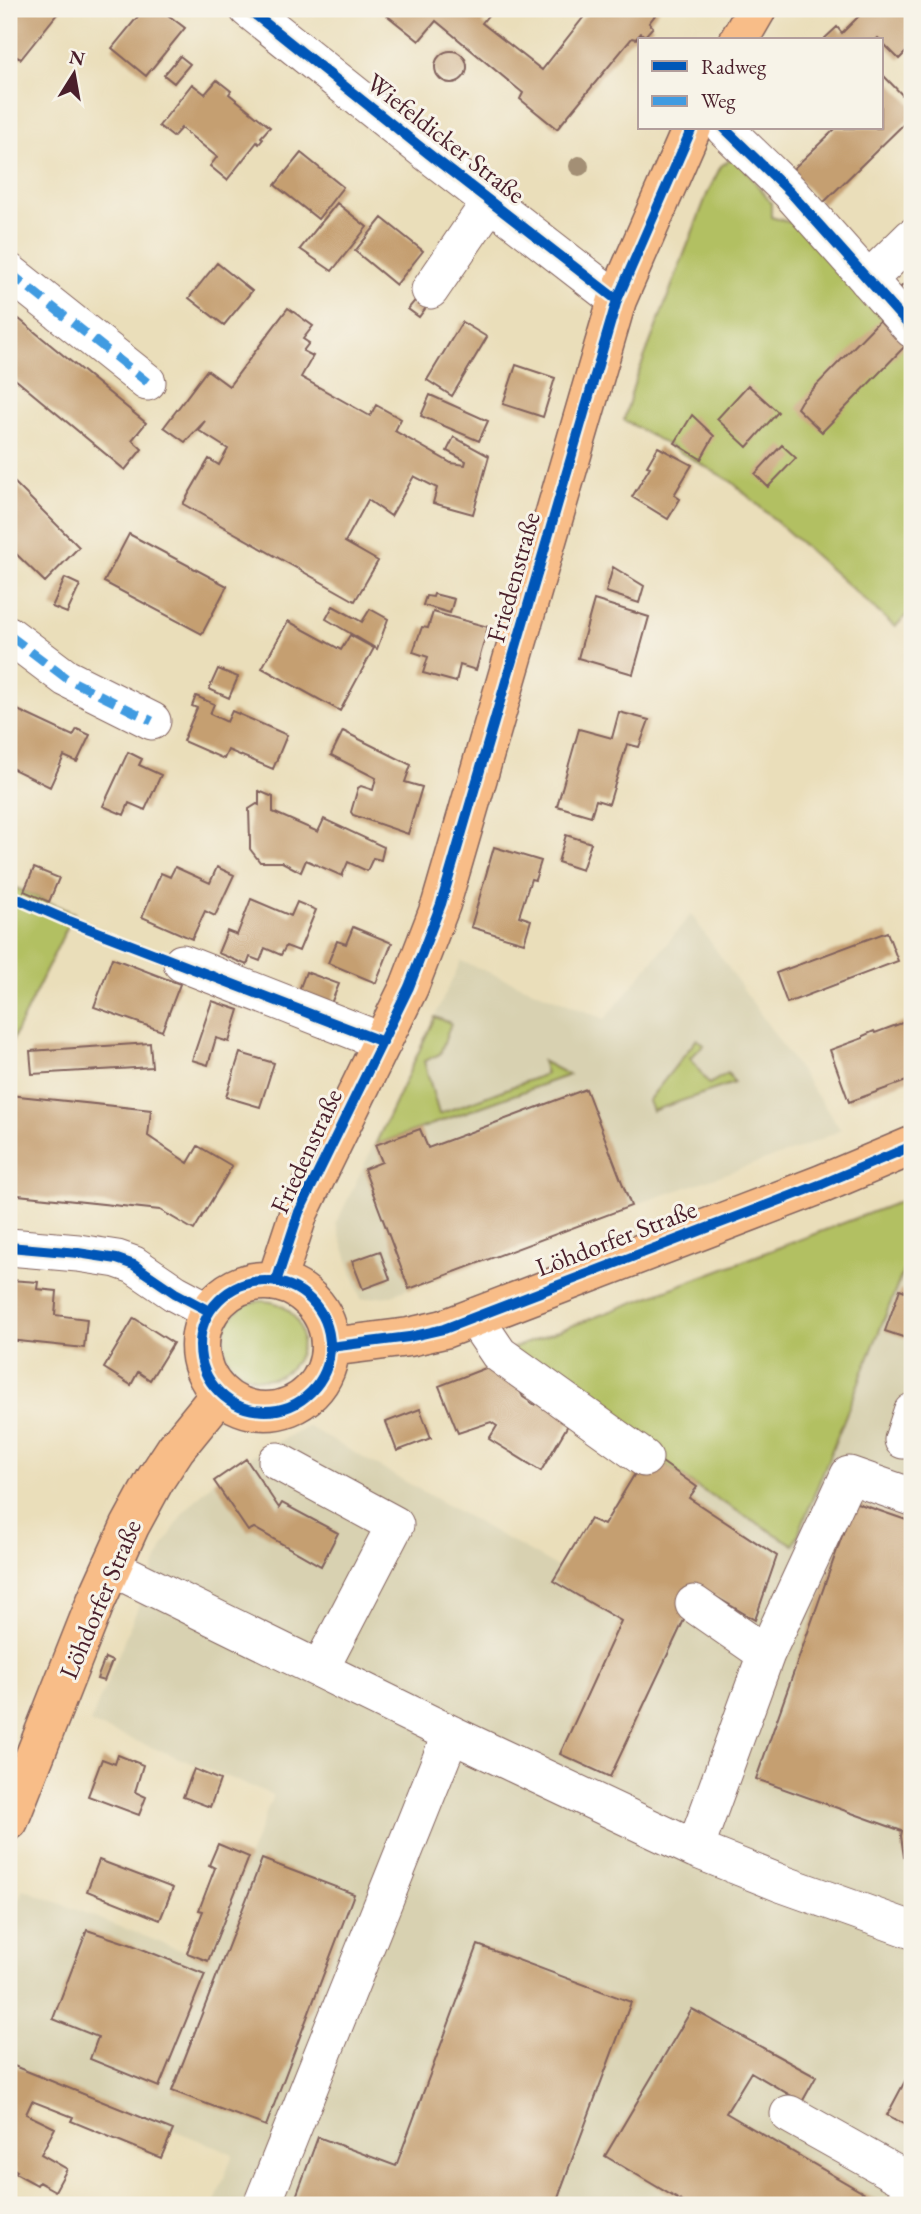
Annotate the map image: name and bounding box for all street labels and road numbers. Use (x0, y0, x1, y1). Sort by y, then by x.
street label: Wiefeldicker Straße (360, 65, 532, 211)
street label: Friedenstraße (478, 508, 548, 646)
street label: Friedenstraße (262, 1083, 350, 1219)
street label: Löhdorfer Straße (531, 1192, 701, 1284)
street label: Löhdorfer Straße (51, 1514, 149, 1684)

